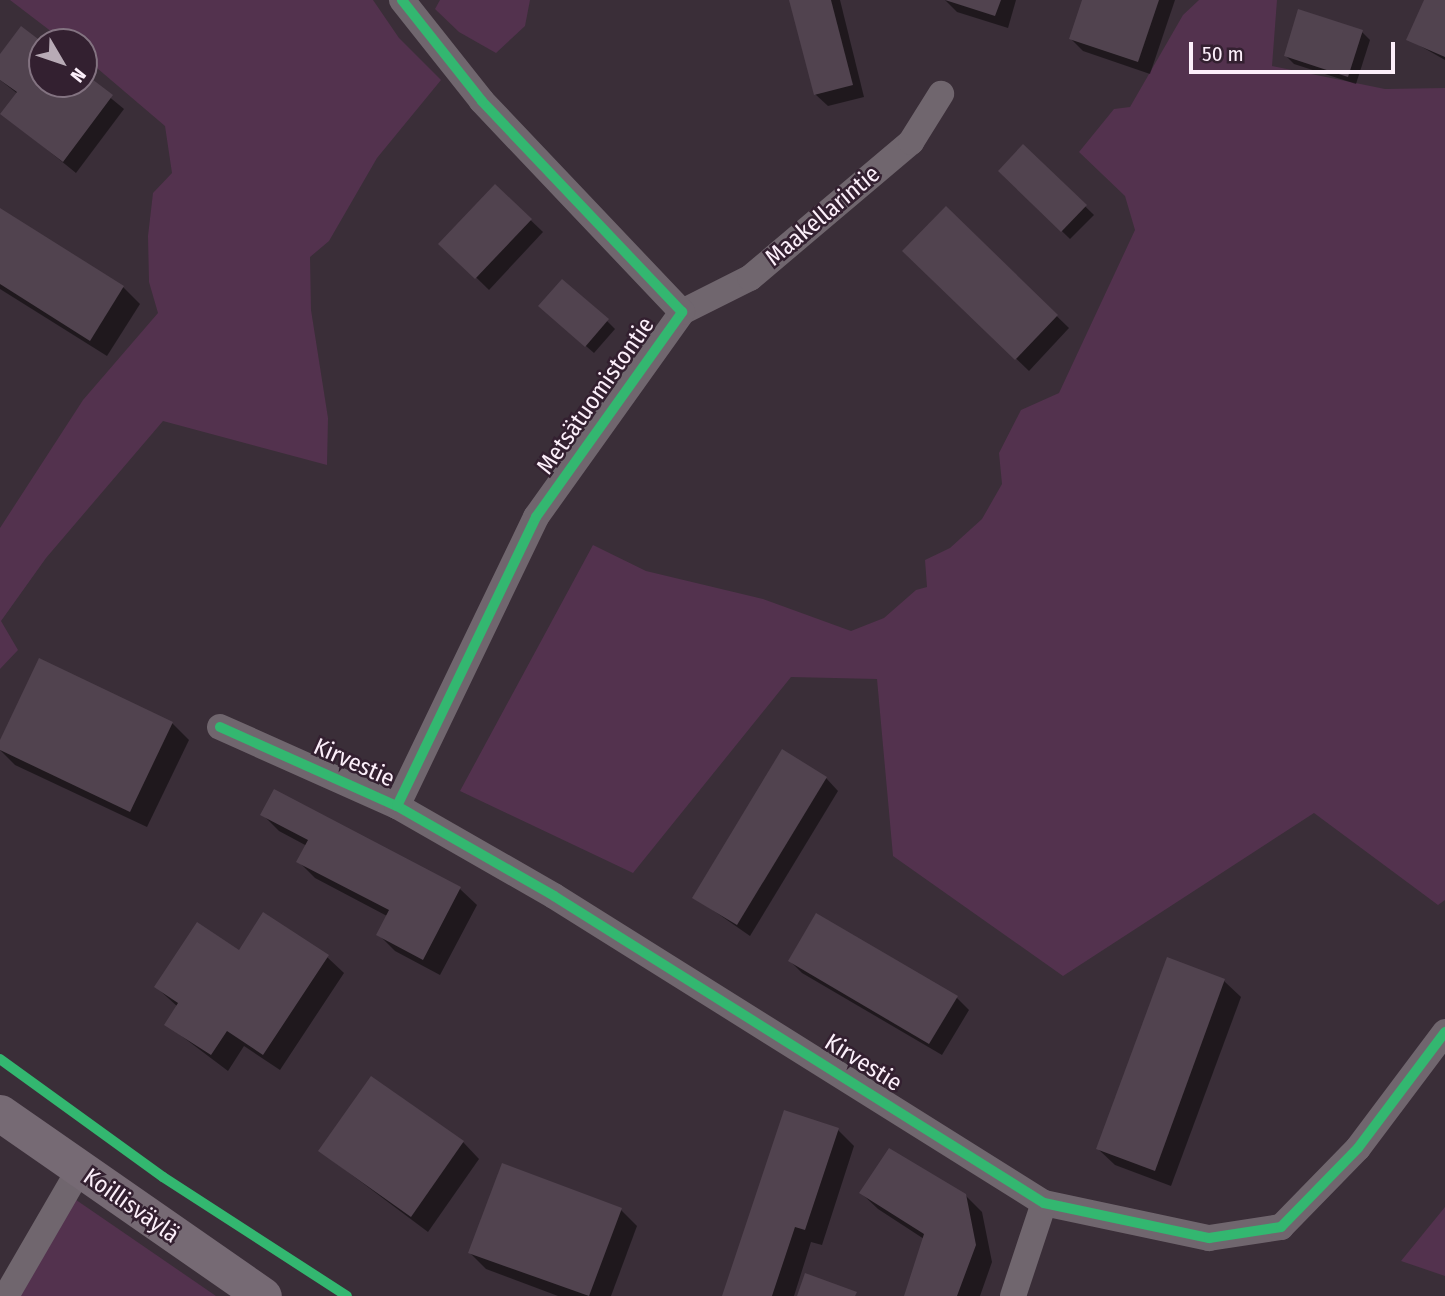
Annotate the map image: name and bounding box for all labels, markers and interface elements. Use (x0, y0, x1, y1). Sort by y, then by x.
north arrow (28, 28, 98, 98)
scale bar (1193, 28, 1400, 72)
text: 50 m (1202, 41, 1244, 67)
text: N (66, 64, 91, 87)
street label: Maakellarintie (760, 160, 886, 272)
street label: Metsätuomistontie (531, 312, 661, 480)
street label: Kirvestie (309, 732, 399, 794)
street label: Kirvestie (819, 1028, 907, 1098)
street label: Koillisväylä (78, 1163, 184, 1249)

